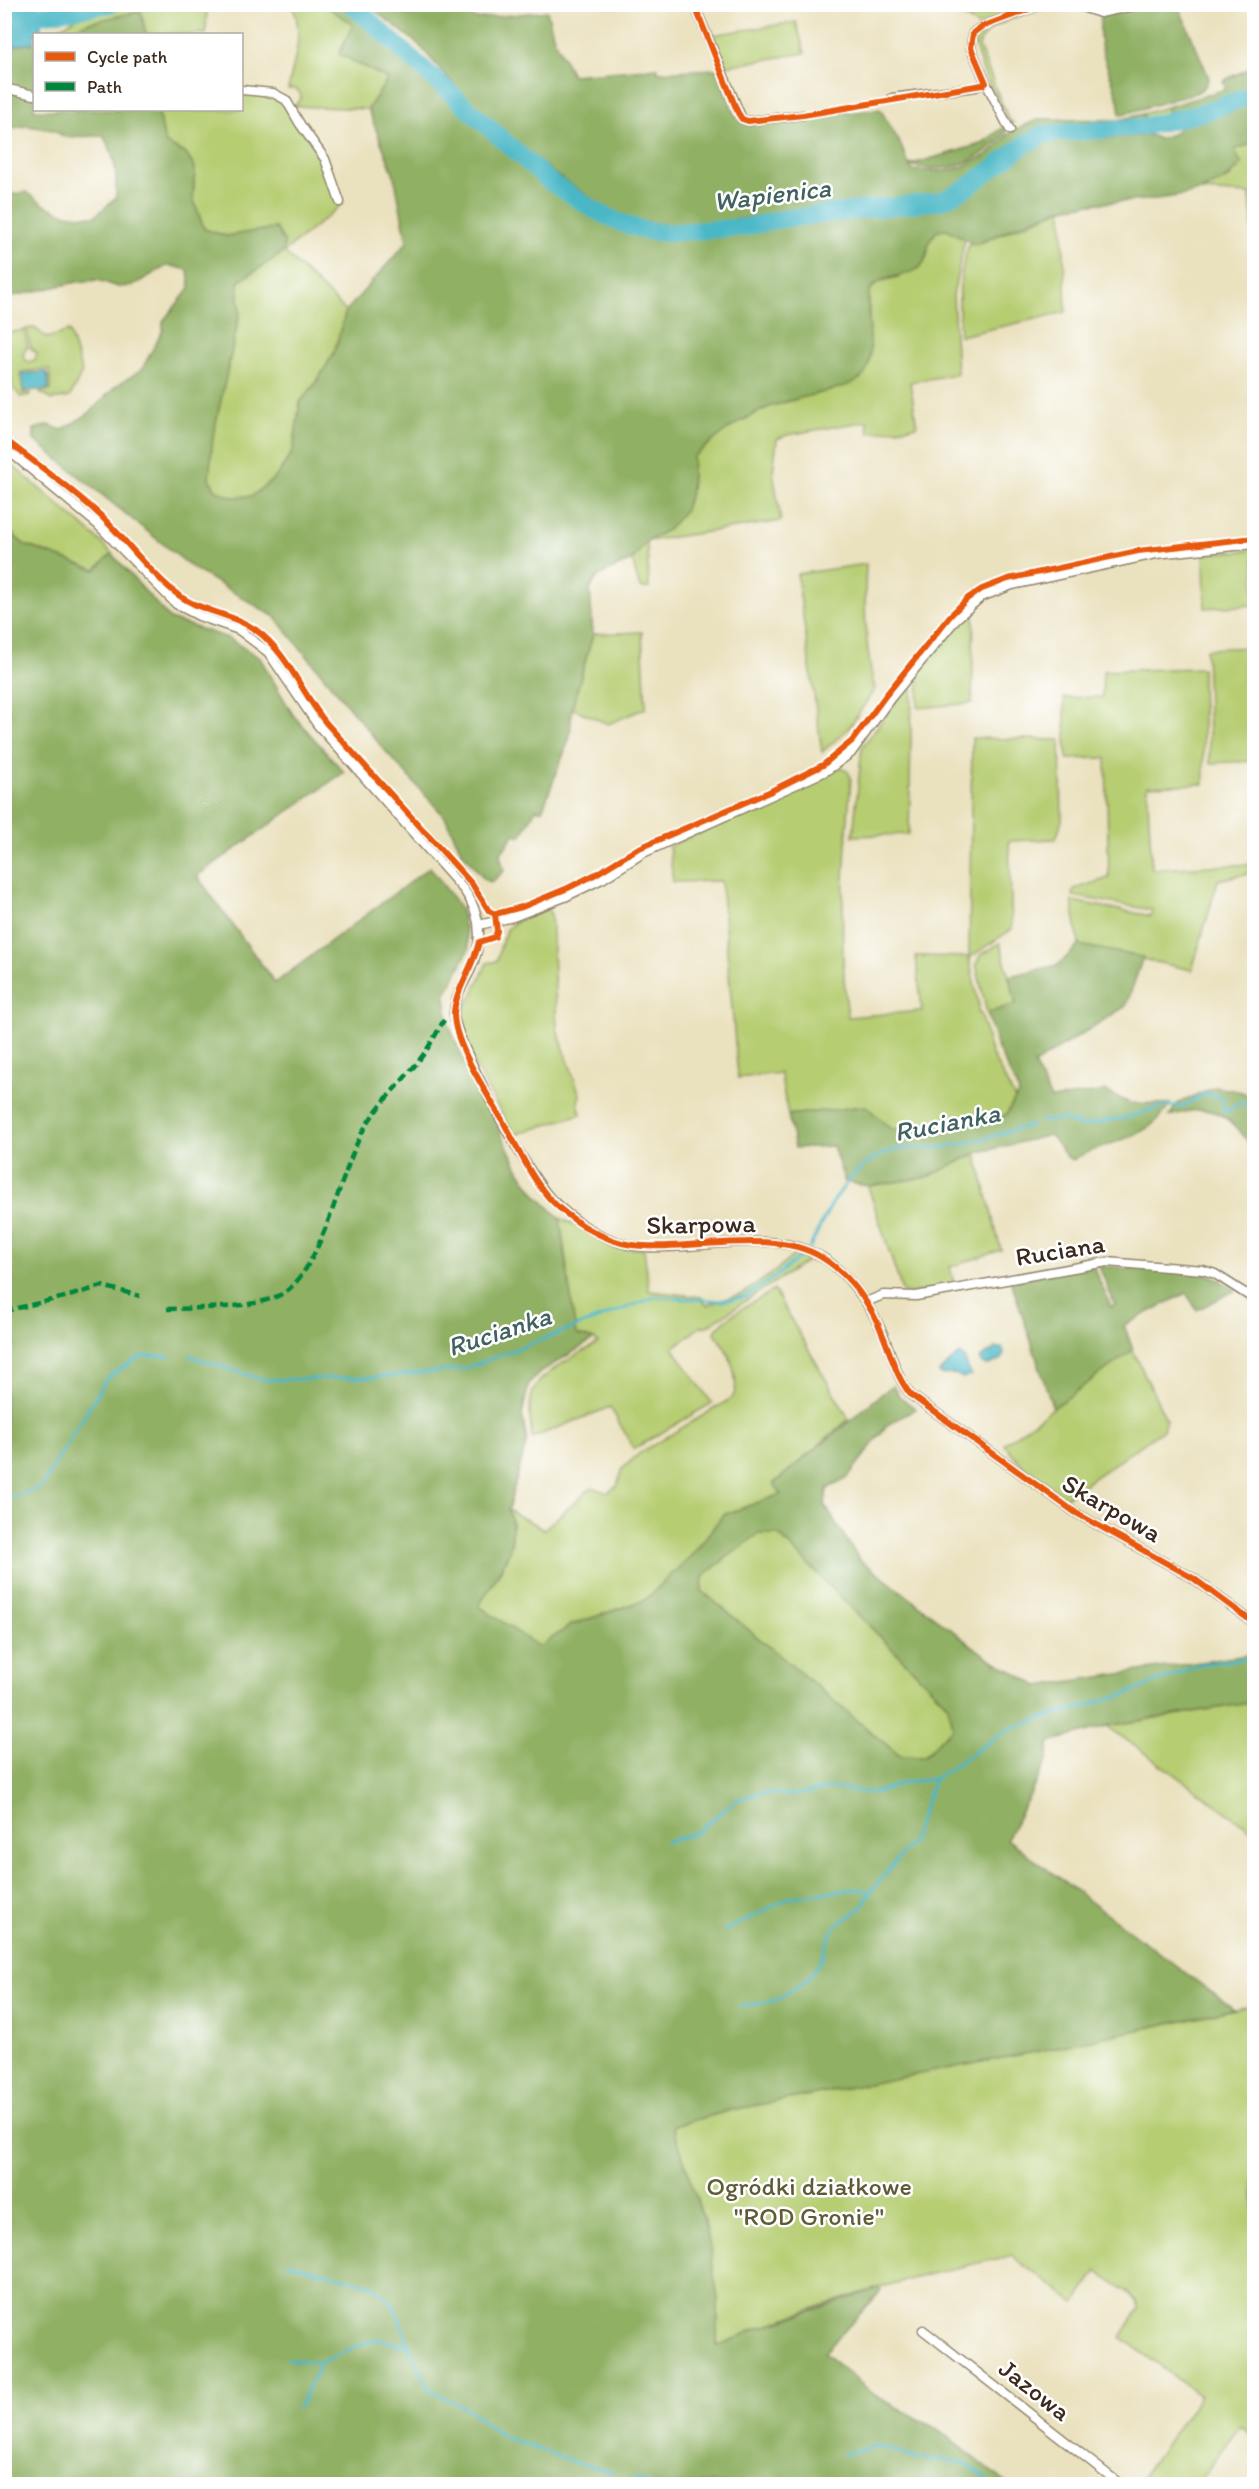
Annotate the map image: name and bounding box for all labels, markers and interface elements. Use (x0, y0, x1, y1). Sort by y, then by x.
legend (33, 33, 243, 111)
text: Cycle path (87, 46, 168, 68)
text: Path (87, 76, 122, 98)
water label: Wapienica (712, 170, 833, 218)
water label: Rucianka (891, 1095, 1004, 1148)
street label: Skarpowa (646, 1207, 757, 1241)
street label: Ruciana (1013, 1227, 1107, 1273)
water label: Rucianka (443, 1298, 556, 1363)
street label: Skarpowa (1057, 1467, 1168, 1549)
park label: Ogródki działkowe "ROD Gronie" (706, 2170, 912, 2232)
street label: Jazowa (993, 2352, 1078, 2428)

